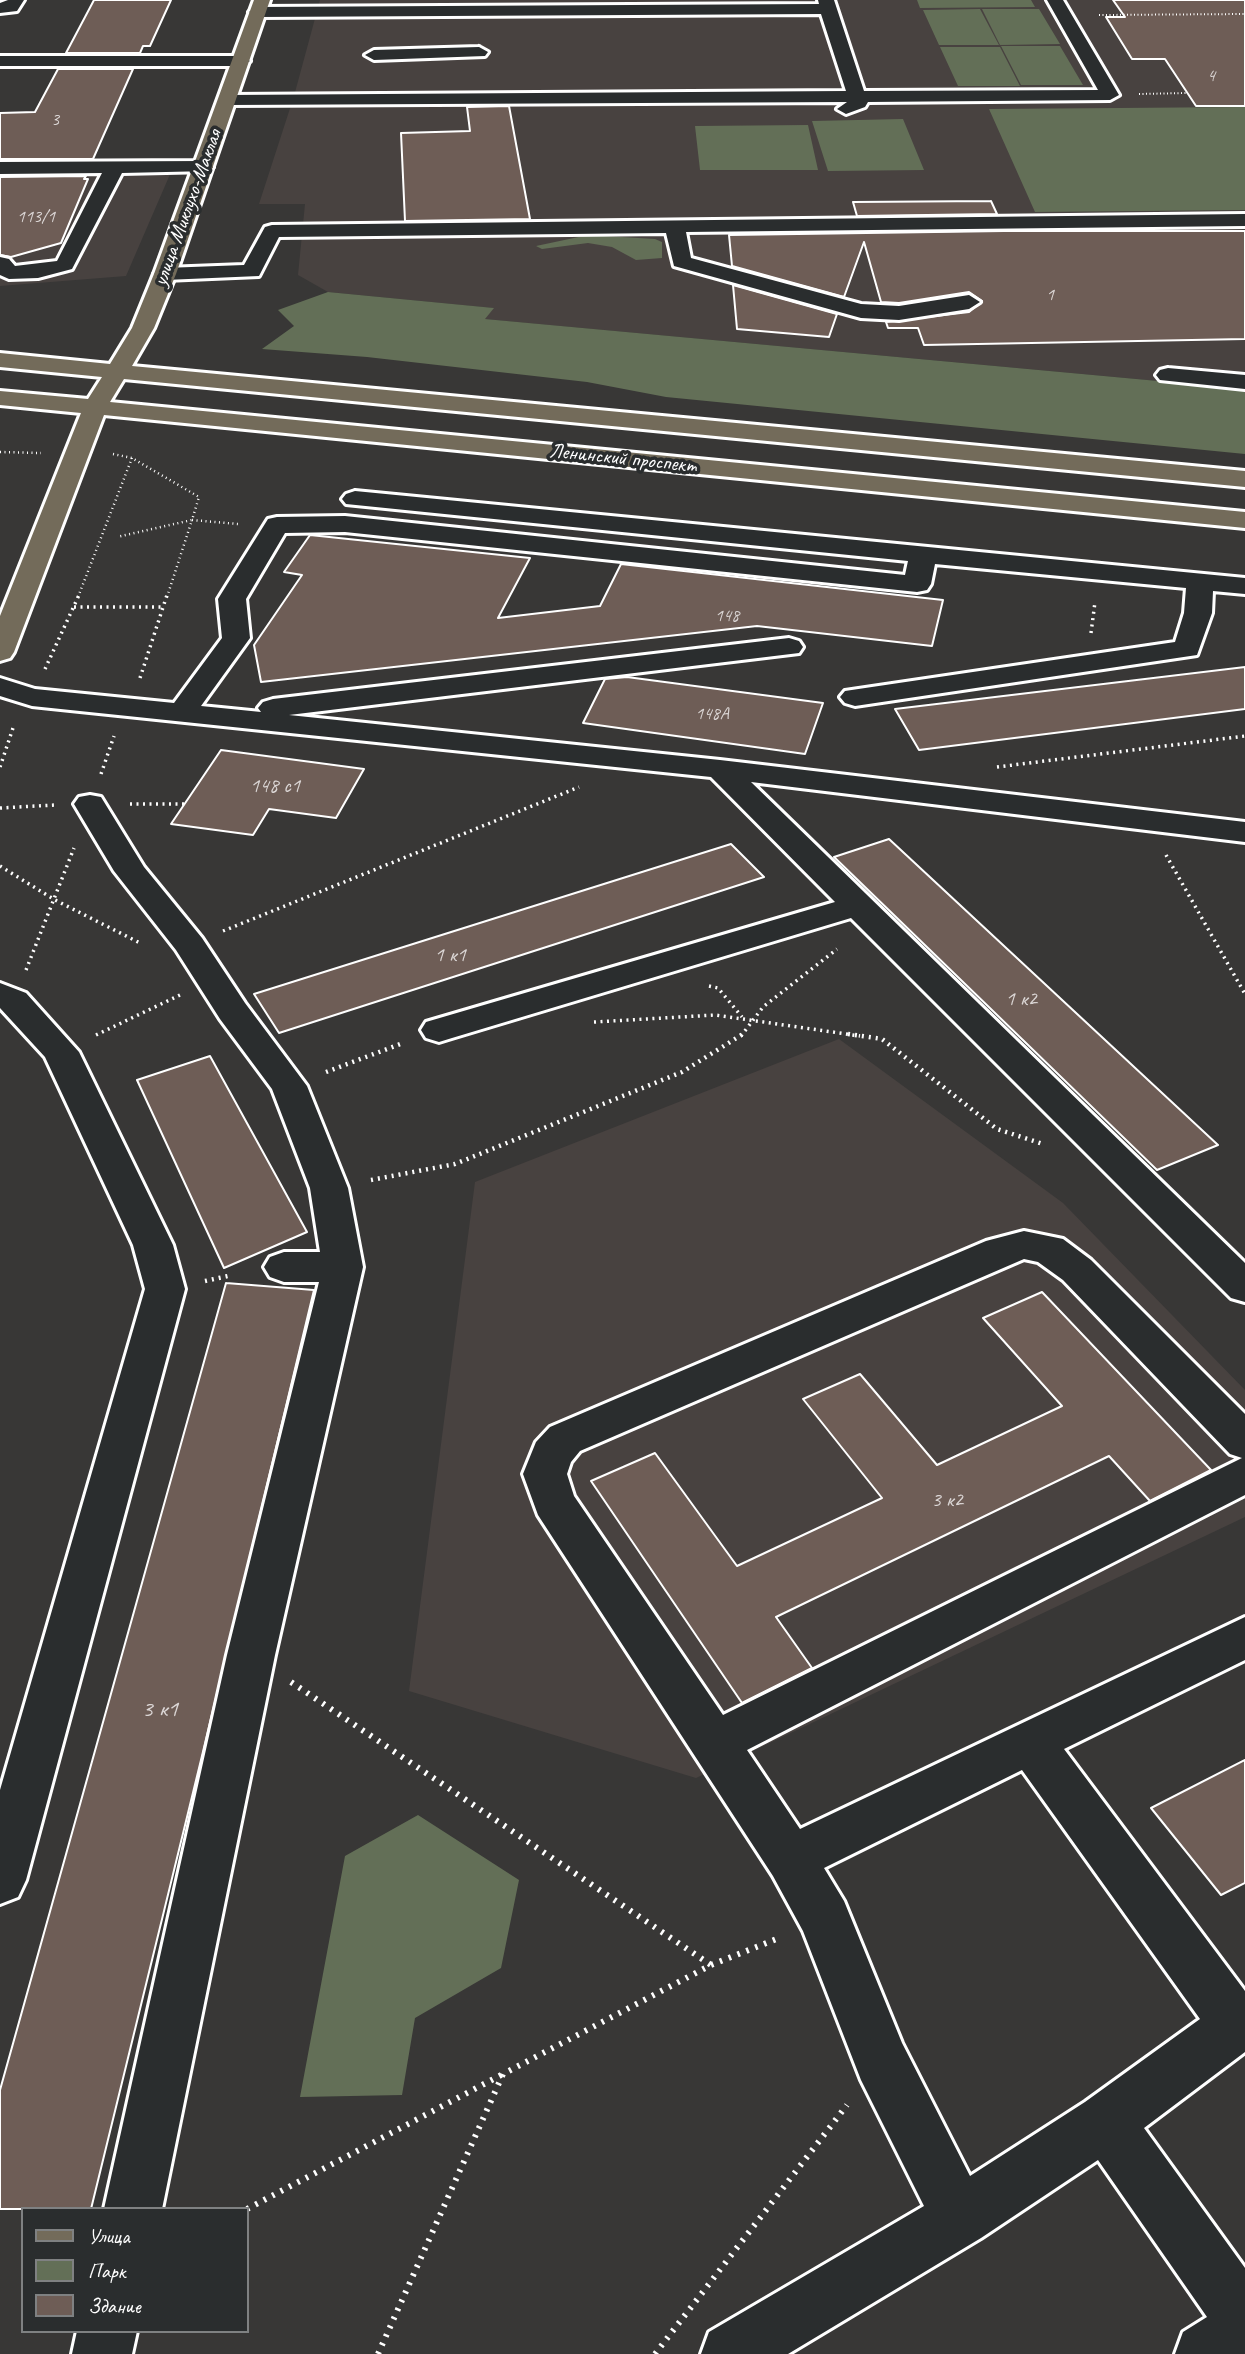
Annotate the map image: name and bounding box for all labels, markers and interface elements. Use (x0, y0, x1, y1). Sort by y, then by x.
house number: 4 (1207, 65, 1215, 87)
house number: 3 (51, 109, 59, 131)
street label: улица Миклухо-Маклая (148, 126, 228, 290)
house number: 113/1 (17, 206, 55, 228)
house number: 1 (1046, 284, 1054, 306)
street label: Ленинский проспект (548, 439, 698, 479)
house number: 148 (715, 605, 739, 627)
house number: 148А (695, 703, 729, 725)
house number: 148 с1 (250, 773, 300, 799)
house number: 1 к1 (434, 942, 466, 968)
house number: 1 к2 (1005, 986, 1037, 1012)
house number: 3 к2 (931, 1487, 963, 1513)
house number: 3 к1 (142, 1696, 178, 1724)
legend (21, 2207, 248, 2333)
text: Улица (88, 2223, 130, 2249)
text: Парк (88, 2258, 125, 2284)
text: Здание (88, 2293, 141, 2319)

